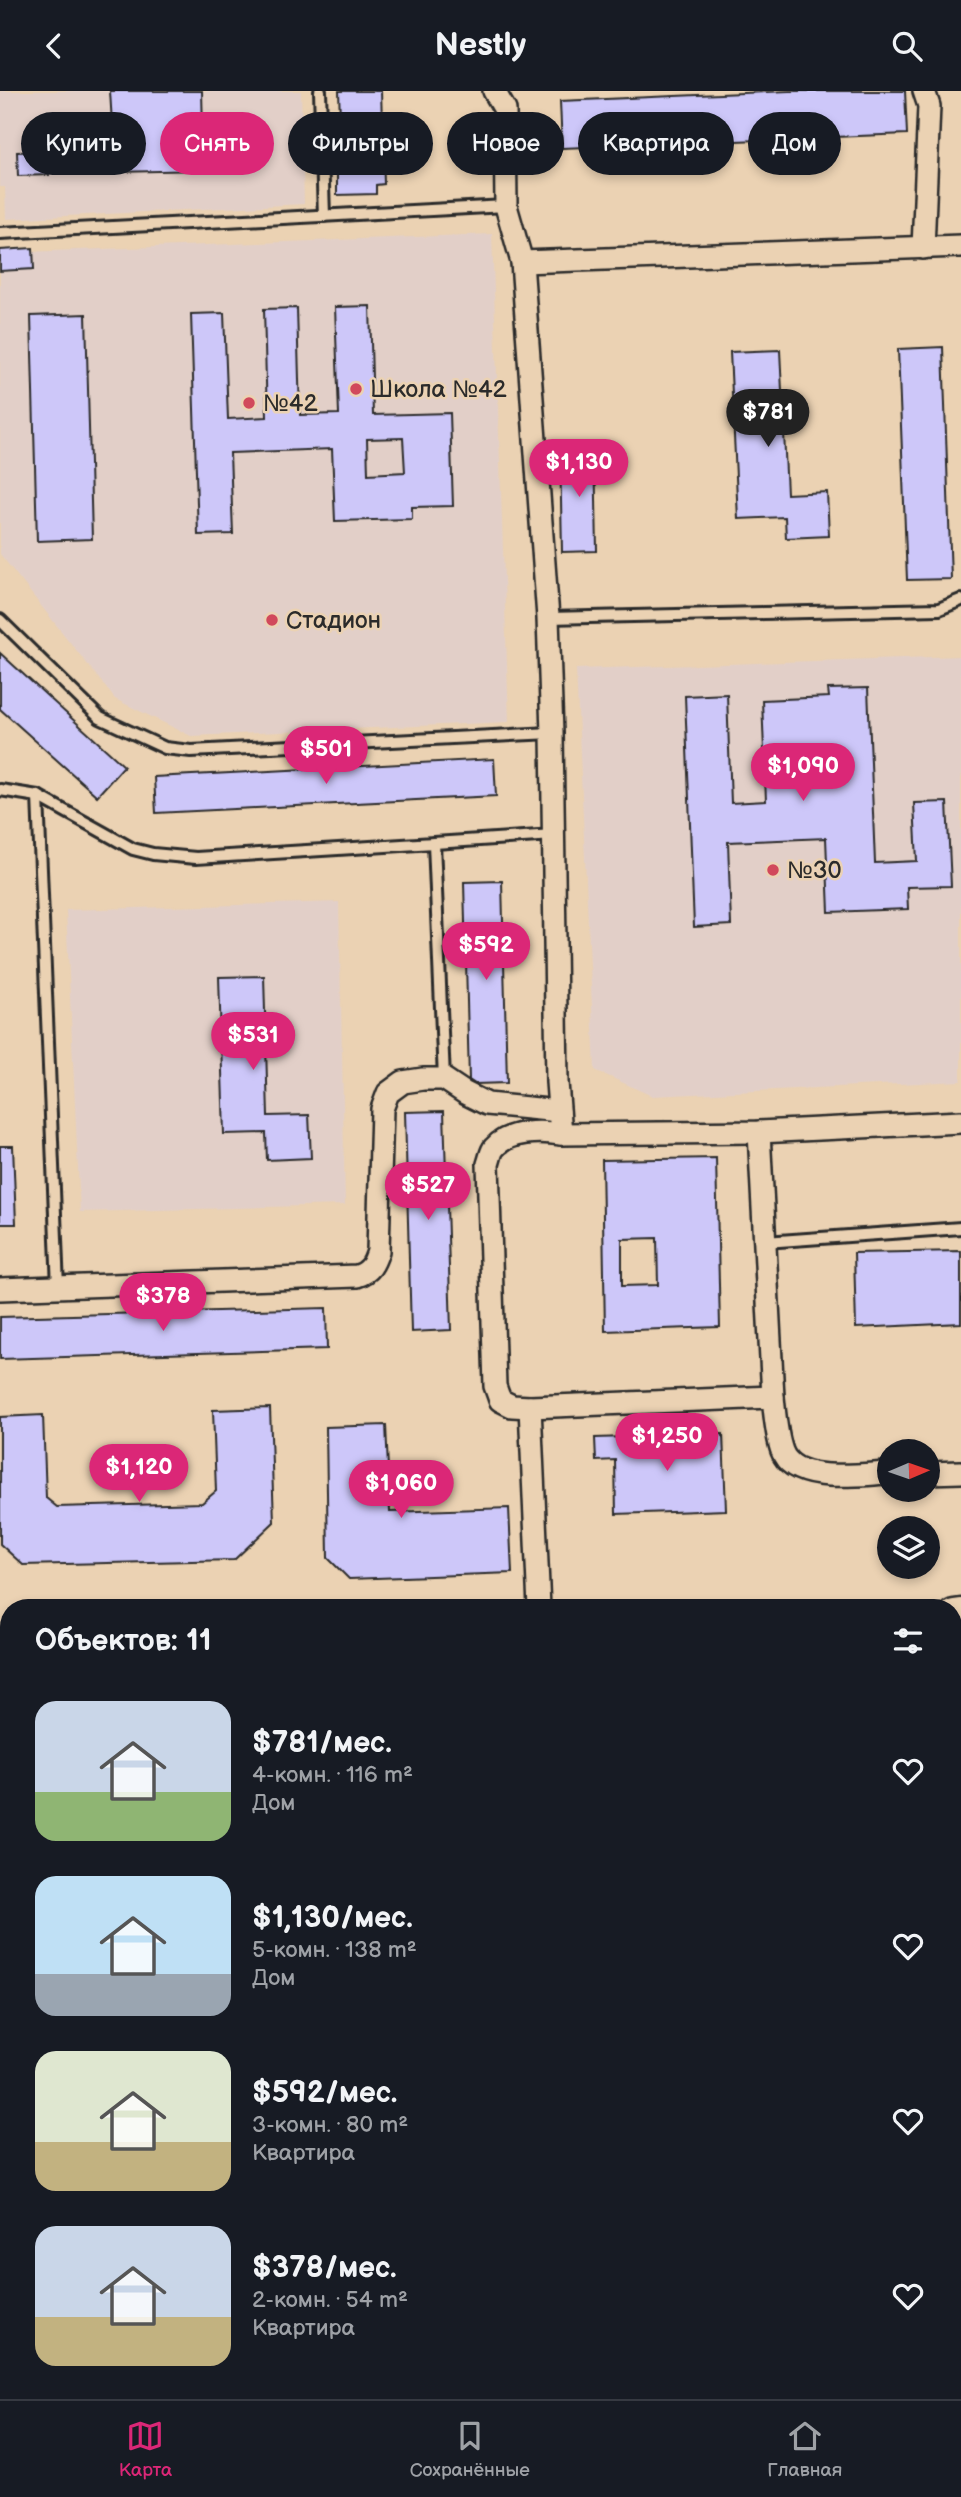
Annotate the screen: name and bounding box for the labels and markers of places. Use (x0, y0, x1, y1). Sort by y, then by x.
place label: Школа №42 (370, 375, 507, 404)
marker: Школа №42 (348, 381, 364, 397)
place label: №42 (263, 389, 318, 418)
pin: $781 (727, 389, 809, 449)
marker: №42 (241, 395, 257, 411)
pin: $1,130 (522, 439, 636, 499)
place label: Стадион (286, 606, 381, 635)
marker: Стадион (264, 612, 280, 628)
pin: $501 (285, 727, 367, 786)
pin: $1,090 (746, 743, 860, 803)
place label: №30 (787, 856, 842, 885)
marker: №30 (765, 862, 781, 878)
pin: $592 (445, 923, 527, 982)
pin: $531 (212, 1013, 294, 1072)
pin: $527 (387, 1163, 469, 1222)
pin: $378 (122, 1273, 204, 1333)
pin: $1,250 (610, 1413, 724, 1473)
pin: $1,120 (82, 1445, 196, 1504)
pin: $1,060 (344, 1461, 458, 1520)

